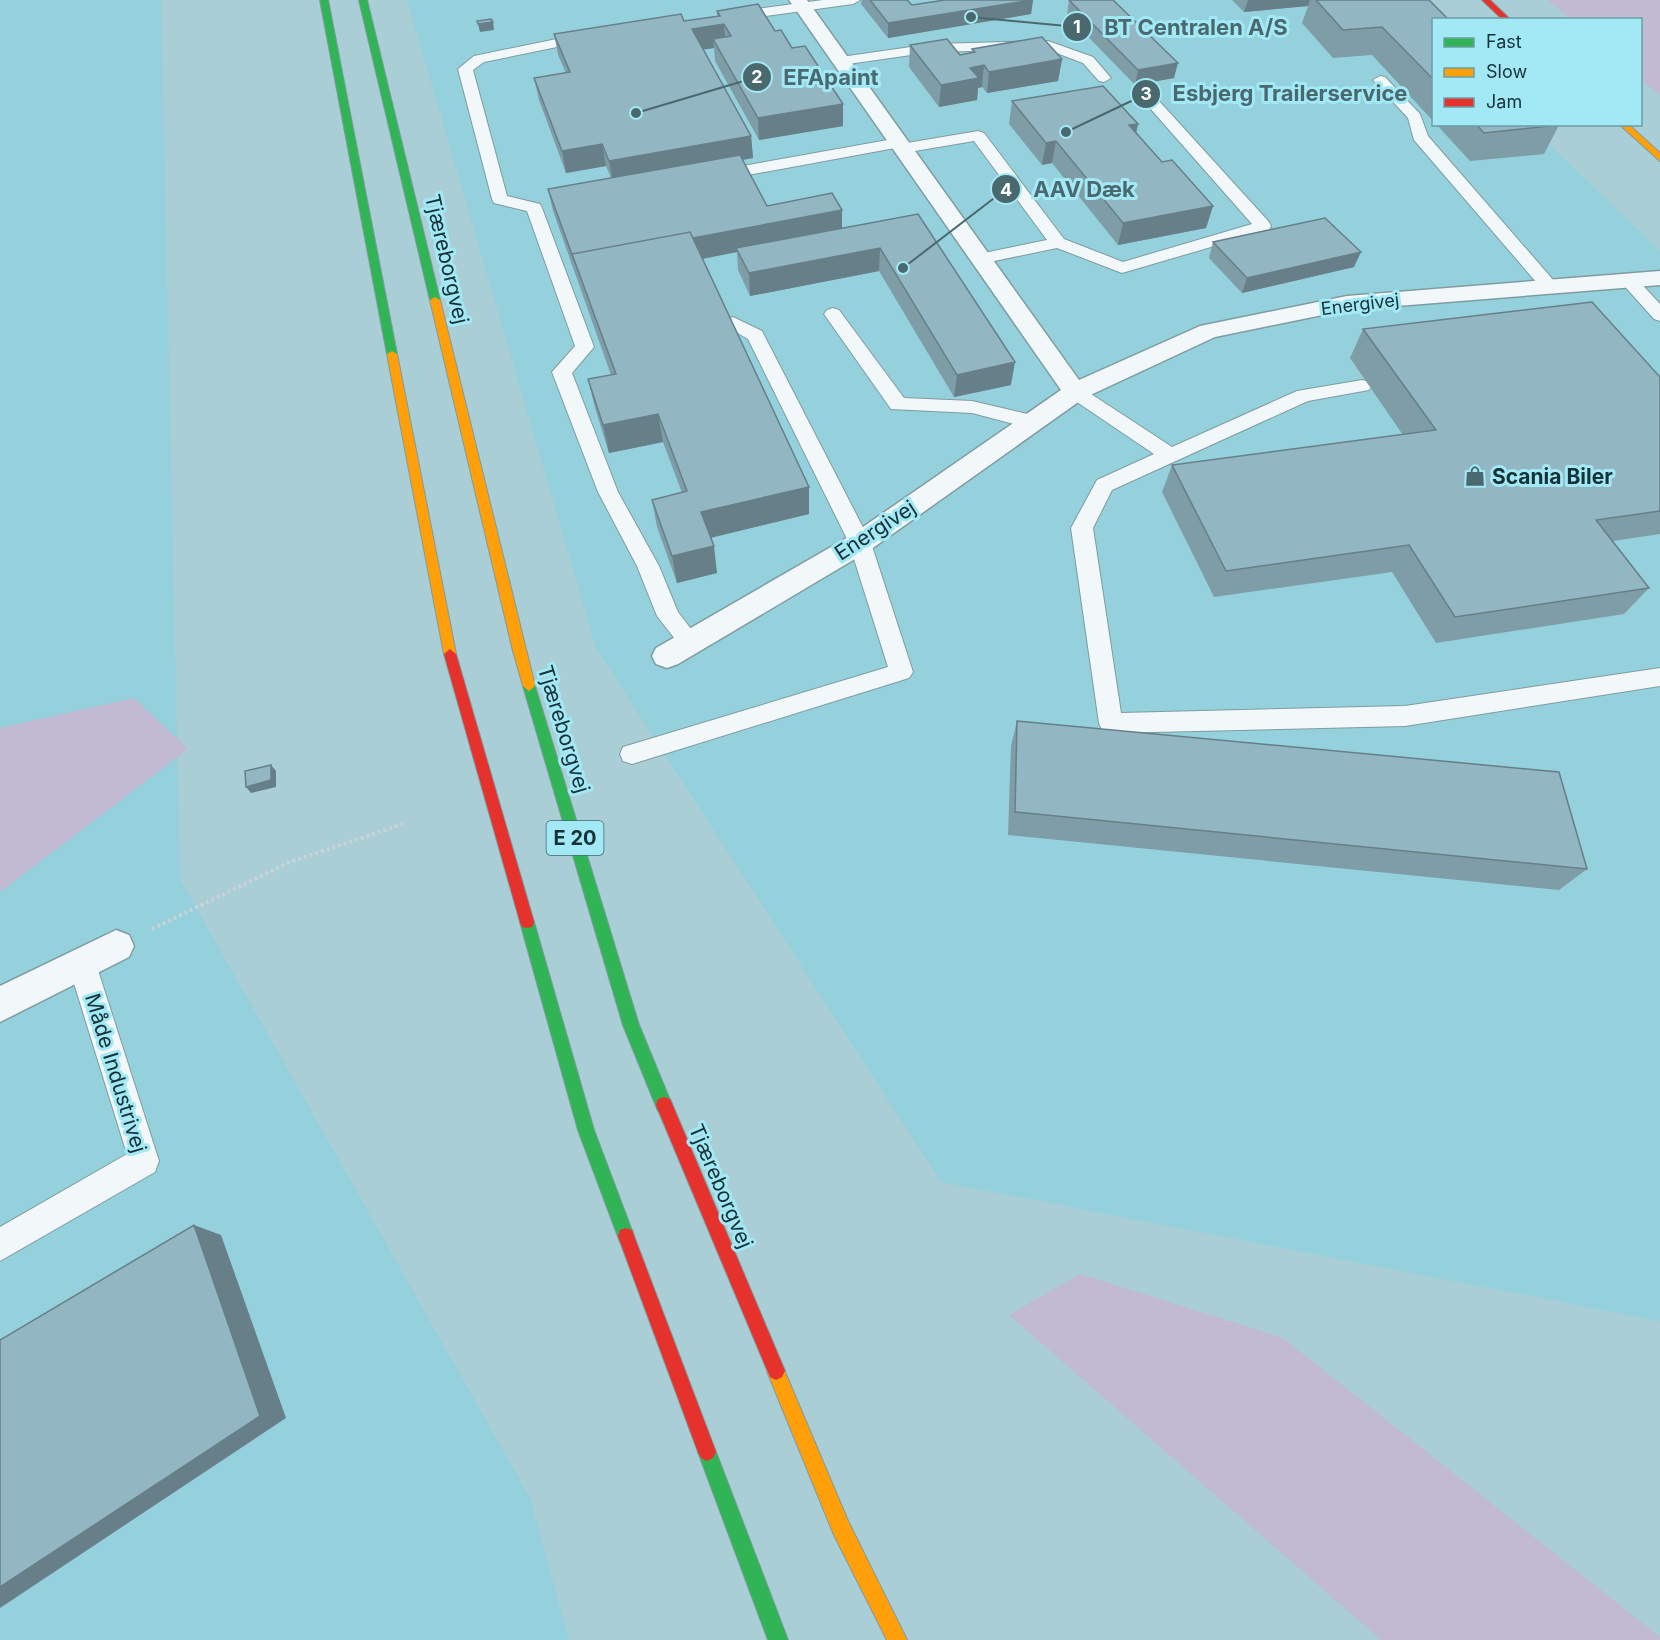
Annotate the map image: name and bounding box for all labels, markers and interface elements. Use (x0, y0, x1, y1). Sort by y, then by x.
callout: BT Centralen A/S (1062, 7, 1299, 47)
text: BT Centralen A/S (1104, 14, 1288, 40)
text: 1 (1073, 16, 1081, 37)
legend (1432, 18, 1642, 126)
text: Fast (1486, 31, 1522, 52)
callout: EFApaint (742, 57, 891, 97)
text: Slow (1486, 61, 1527, 82)
text: EFApaint (783, 64, 879, 90)
text: 2 (751, 66, 763, 87)
callout: Esbjerg Trailerservice (1131, 74, 1419, 114)
text: Esbjerg Trailerservice (1173, 80, 1407, 106)
text: 3 (1140, 83, 1152, 104)
text: Jam (1486, 91, 1522, 112)
callout: AAV Dæk (991, 169, 1146, 209)
text: AAV Dæk (1033, 176, 1135, 202)
text: 4 (1000, 179, 1012, 200)
street label: Tjæreborgvej (420, 192, 474, 326)
street label: Energivej (1320, 289, 1400, 319)
shop icon: Scania Biler (1463, 464, 1487, 488)
place label: Scania Biler (1492, 464, 1613, 489)
street label: Energivej (830, 495, 920, 565)
street label: Tjæreborgvej (533, 662, 595, 796)
road number: E 20 (546, 821, 604, 855)
street label: Måde Industrivej (80, 990, 152, 1156)
street label: Tjæreborgvej (684, 1120, 758, 1252)

